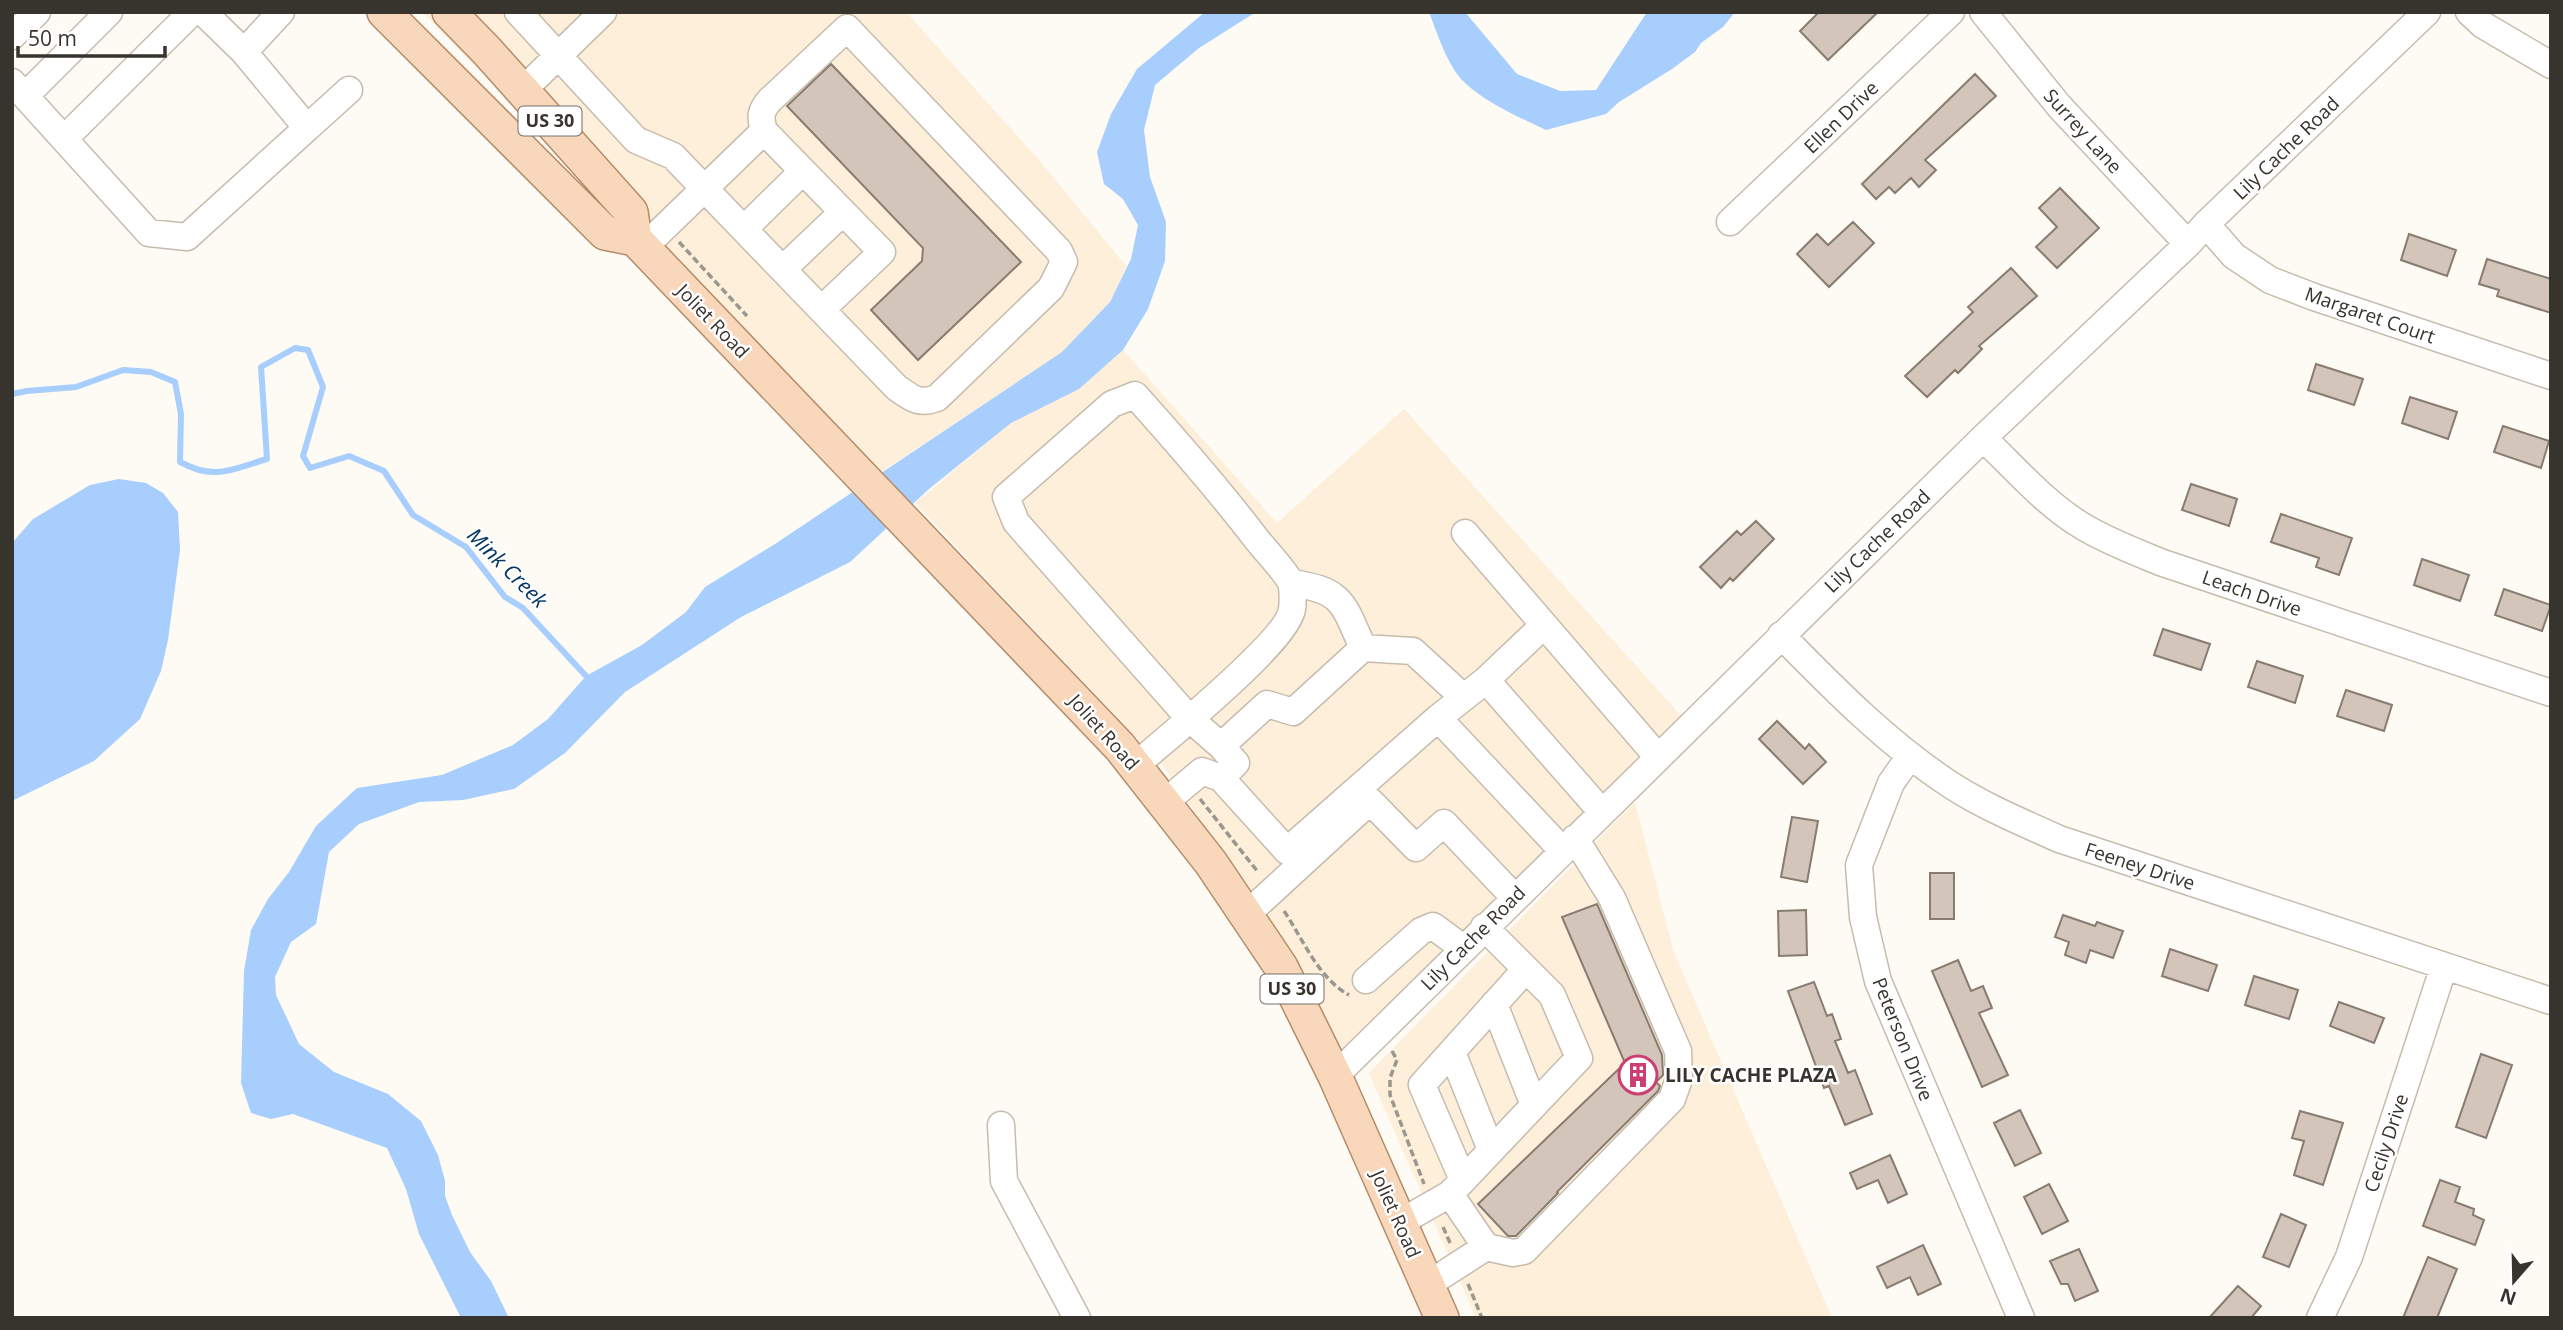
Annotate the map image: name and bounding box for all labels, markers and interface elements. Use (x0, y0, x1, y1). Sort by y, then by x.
scale bar (18, 14, 164, 58)
text: 50 m (28, 24, 77, 52)
street label: Ellen Drive (1798, 75, 1884, 159)
street label: Surrey Lane (2038, 83, 2128, 179)
street label: Lily Cache Road (2227, 91, 2345, 205)
road number: US 30 (518, 106, 582, 136)
street label: Joliet Road (670, 277, 755, 364)
street label: Margaret Court (2301, 281, 2439, 350)
street label: Lily Cache Road (1818, 484, 1936, 598)
water label: Mink Creek (462, 521, 554, 614)
street label: Leach Drive (2199, 564, 2305, 622)
street label: Joliet Road (1062, 687, 1145, 776)
street label: Feeney Drive (2082, 836, 2198, 896)
street label: Lily Cache Road (1415, 880, 1531, 996)
street label: Peterson Drive (1866, 973, 1940, 1105)
road number: US 30 (1260, 974, 1324, 1004)
building icon: LILY CACHE PLAZA (1617, 1054, 1659, 1096)
place label: LILY CACHE PLAZA (1665, 1062, 1838, 1088)
street label: Cecily Drive (2358, 1090, 2414, 1196)
street label: Joliet Road (1364, 1164, 1427, 1262)
north arrow (2479, 1246, 2549, 1316)
text: N (2496, 1282, 2520, 1312)

